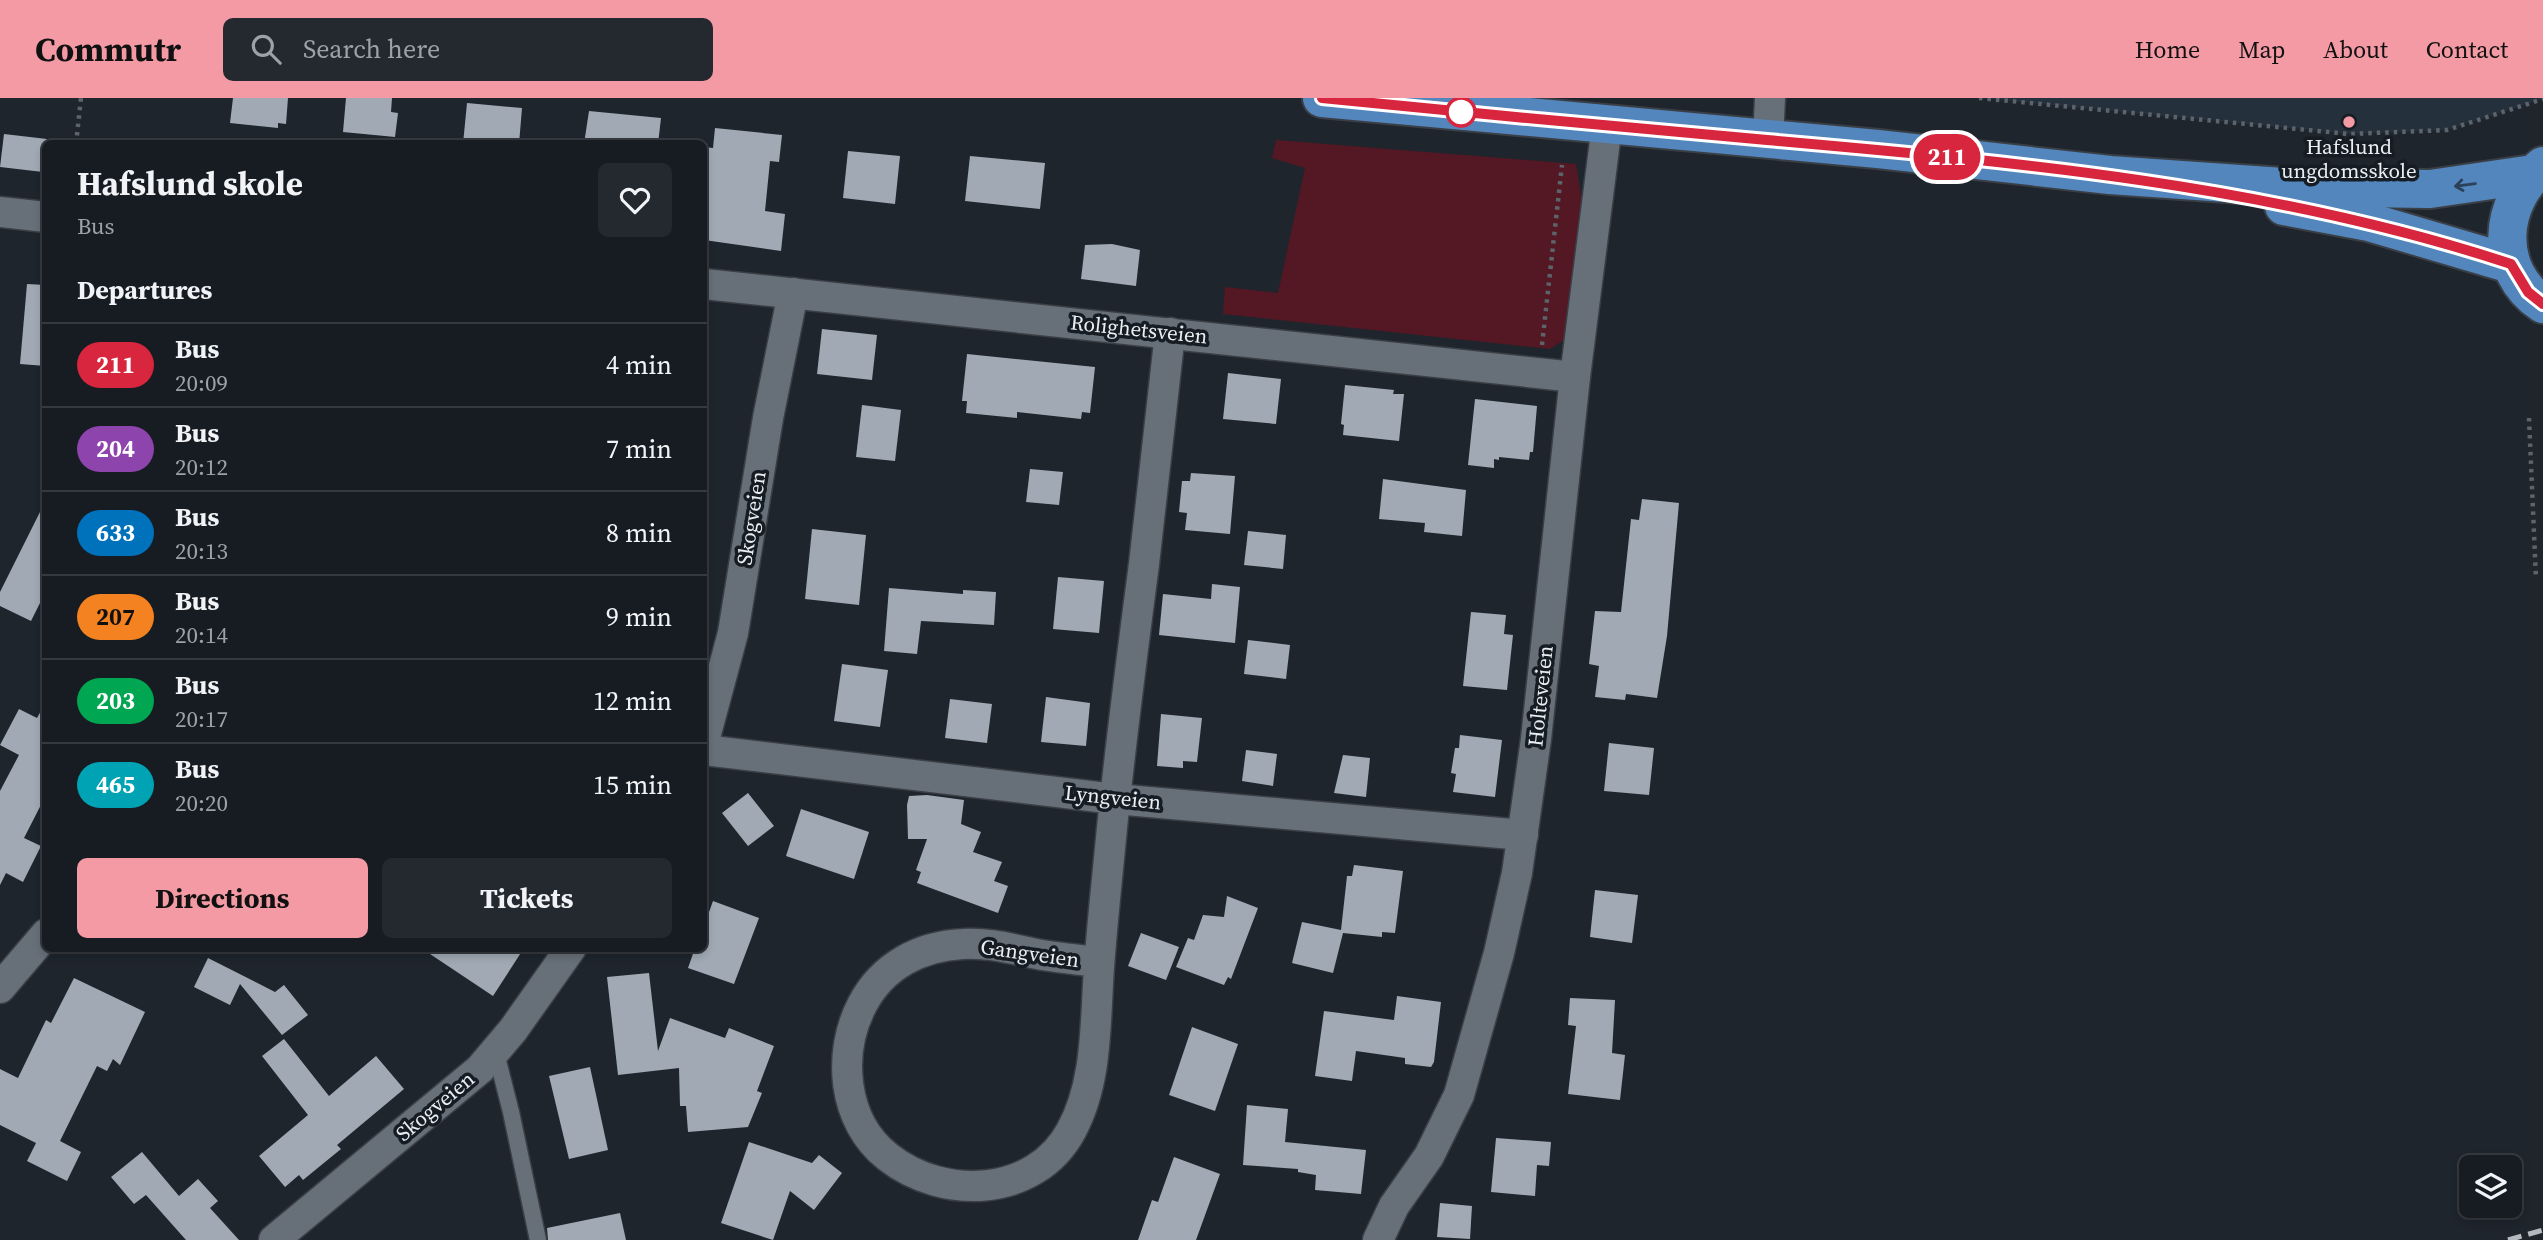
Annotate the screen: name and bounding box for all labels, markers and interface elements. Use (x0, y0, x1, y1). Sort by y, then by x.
search box (223, 18, 713, 81)
text: Commutr (35, 27, 181, 72)
icon: search (247, 30, 285, 68)
text: Search here (303, 31, 440, 67)
text: Home (2135, 33, 2200, 66)
text: Map (2238, 33, 2285, 66)
text: About (2323, 33, 2388, 66)
text: Contact (2426, 33, 2508, 66)
unlabelled marker (1446, 97, 1476, 127)
marker: Hafslund ungdomsskole (2341, 114, 2357, 130)
place label: Hafslund ungdomsskole (2281, 132, 2417, 185)
line badge: 211 (1907, 134, 1987, 180)
text: 211 (1927, 140, 1967, 173)
text: Hafslund skole (77, 161, 303, 206)
button: heart (598, 163, 672, 237)
one-way arrow (2454, 179, 2477, 192)
text: Bus (77, 210, 114, 242)
text: Departures (77, 272, 212, 308)
street label: Rolighetsveien (1069, 307, 1209, 351)
text: Bus (175, 331, 219, 367)
text: 4 min (606, 347, 672, 383)
text: 211 (96, 348, 135, 381)
text: 20:09 (175, 367, 228, 399)
text: Bus (175, 415, 219, 451)
text: 7 min (606, 431, 672, 467)
text: 204 (96, 432, 135, 465)
text: 20:12 (175, 451, 228, 483)
street label: Skogveien (729, 469, 773, 567)
text: Bus (175, 499, 219, 535)
text: 8 min (606, 515, 672, 551)
text: 633 (96, 516, 135, 549)
text: 20:13 (175, 535, 228, 567)
text: Bus (175, 583, 219, 619)
text: 9 min (606, 599, 672, 635)
text: 207 (96, 600, 135, 633)
text: 20:14 (175, 619, 228, 651)
street label: Holteveien (1520, 644, 1560, 748)
text: Bus (175, 667, 219, 703)
text: 12 min (593, 683, 672, 719)
text: 203 (96, 684, 135, 717)
text: 20:17 (175, 703, 228, 735)
text: Bus (175, 751, 219, 787)
text: 15 min (593, 767, 672, 803)
text: 465 (96, 768, 135, 801)
street label: Lyngveien (1063, 778, 1163, 817)
text: 20:20 (175, 787, 228, 819)
button: Directions (77, 858, 368, 938)
button: Tickets (382, 858, 672, 938)
street label: Gangveien (979, 932, 1081, 974)
street label: Skogveien (389, 1064, 481, 1148)
map controls (2459, 1155, 2522, 1218)
button: layers (2459, 1155, 2522, 1218)

